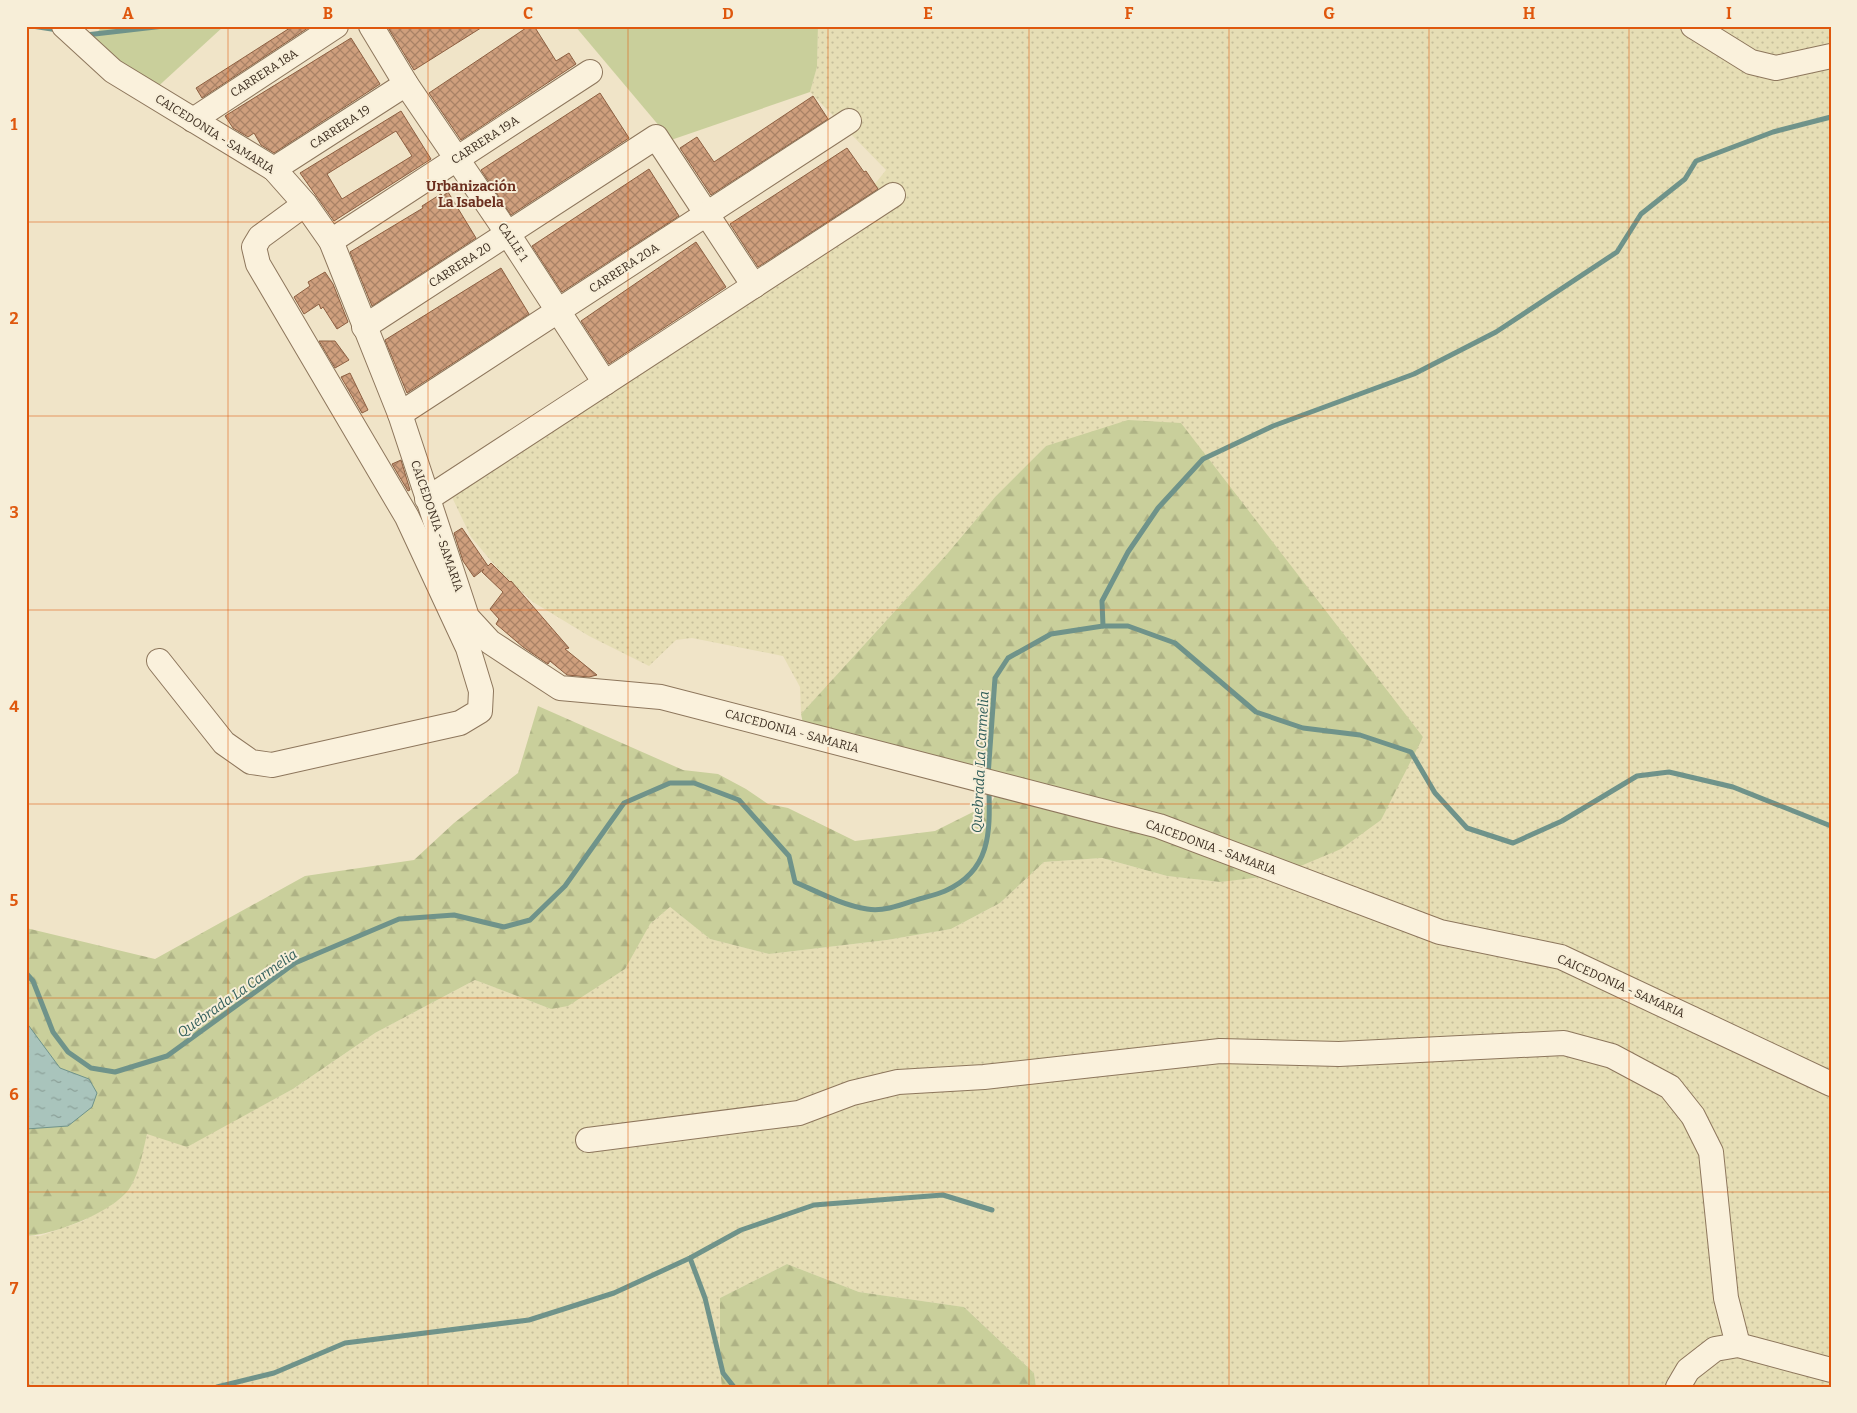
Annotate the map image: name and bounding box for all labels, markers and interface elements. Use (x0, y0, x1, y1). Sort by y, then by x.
text: A (122, 4, 134, 23)
text: B (323, 4, 333, 23)
text: C (523, 4, 533, 23)
text: D (722, 4, 734, 23)
text: E (923, 4, 933, 23)
text: F (1125, 4, 1134, 23)
text: G (1323, 4, 1335, 23)
text: H (1523, 4, 1536, 23)
text: I (1726, 4, 1732, 23)
street label: CARRERA 18A (228, 46, 301, 100)
street label: CAICEDONIA - SAMARIA (153, 91, 278, 177)
street label: CARRERA 19 (307, 102, 373, 152)
street label: CARRERA 19A (449, 113, 522, 167)
text: 1 (11, 115, 18, 134)
district label: Urbanización La Isabela (426, 178, 516, 211)
street label: CALLE 1 (495, 220, 531, 264)
street label: CARRERA 20 (426, 240, 494, 290)
street label: CARRERA 20A (587, 240, 662, 296)
text: 2 (9, 309, 19, 328)
street label: CAICEDONIA - SAMARIA (408, 458, 466, 594)
text: 3 (9, 503, 19, 522)
water label: Quebrada La Carmelia (968, 691, 993, 834)
text: 4 (9, 697, 19, 716)
street label: CAICEDONIA - SAMARIA (723, 706, 861, 756)
street label: CAICEDONIA - SAMARIA (1144, 817, 1279, 877)
text: 5 (10, 891, 19, 910)
water label: Quebrada La Carmelia (174, 946, 300, 1041)
street label: CAICEDONIA - SAMARIA (1555, 951, 1687, 1021)
text: 6 (9, 1085, 19, 1104)
text: 7 (10, 1279, 19, 1298)

